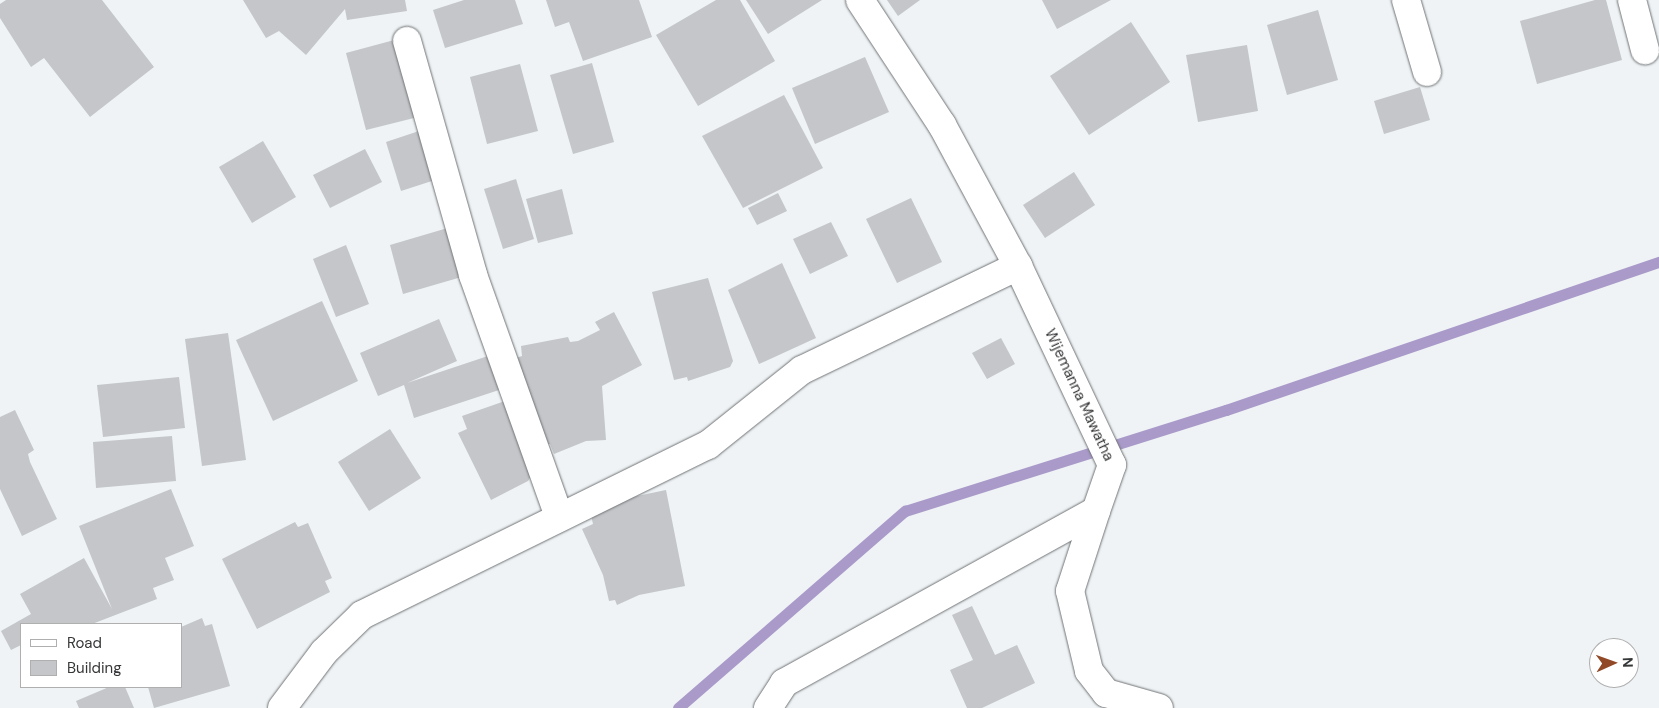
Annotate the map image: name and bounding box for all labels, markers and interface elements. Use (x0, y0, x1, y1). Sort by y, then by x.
street label: Wijemanna Mawatha (1041, 326, 1117, 464)
legend (20, 623, 182, 688)
text: Road (67, 633, 102, 653)
north arrow (1589, 638, 1639, 688)
text: N (1619, 657, 1637, 668)
text: Building (67, 658, 122, 678)

